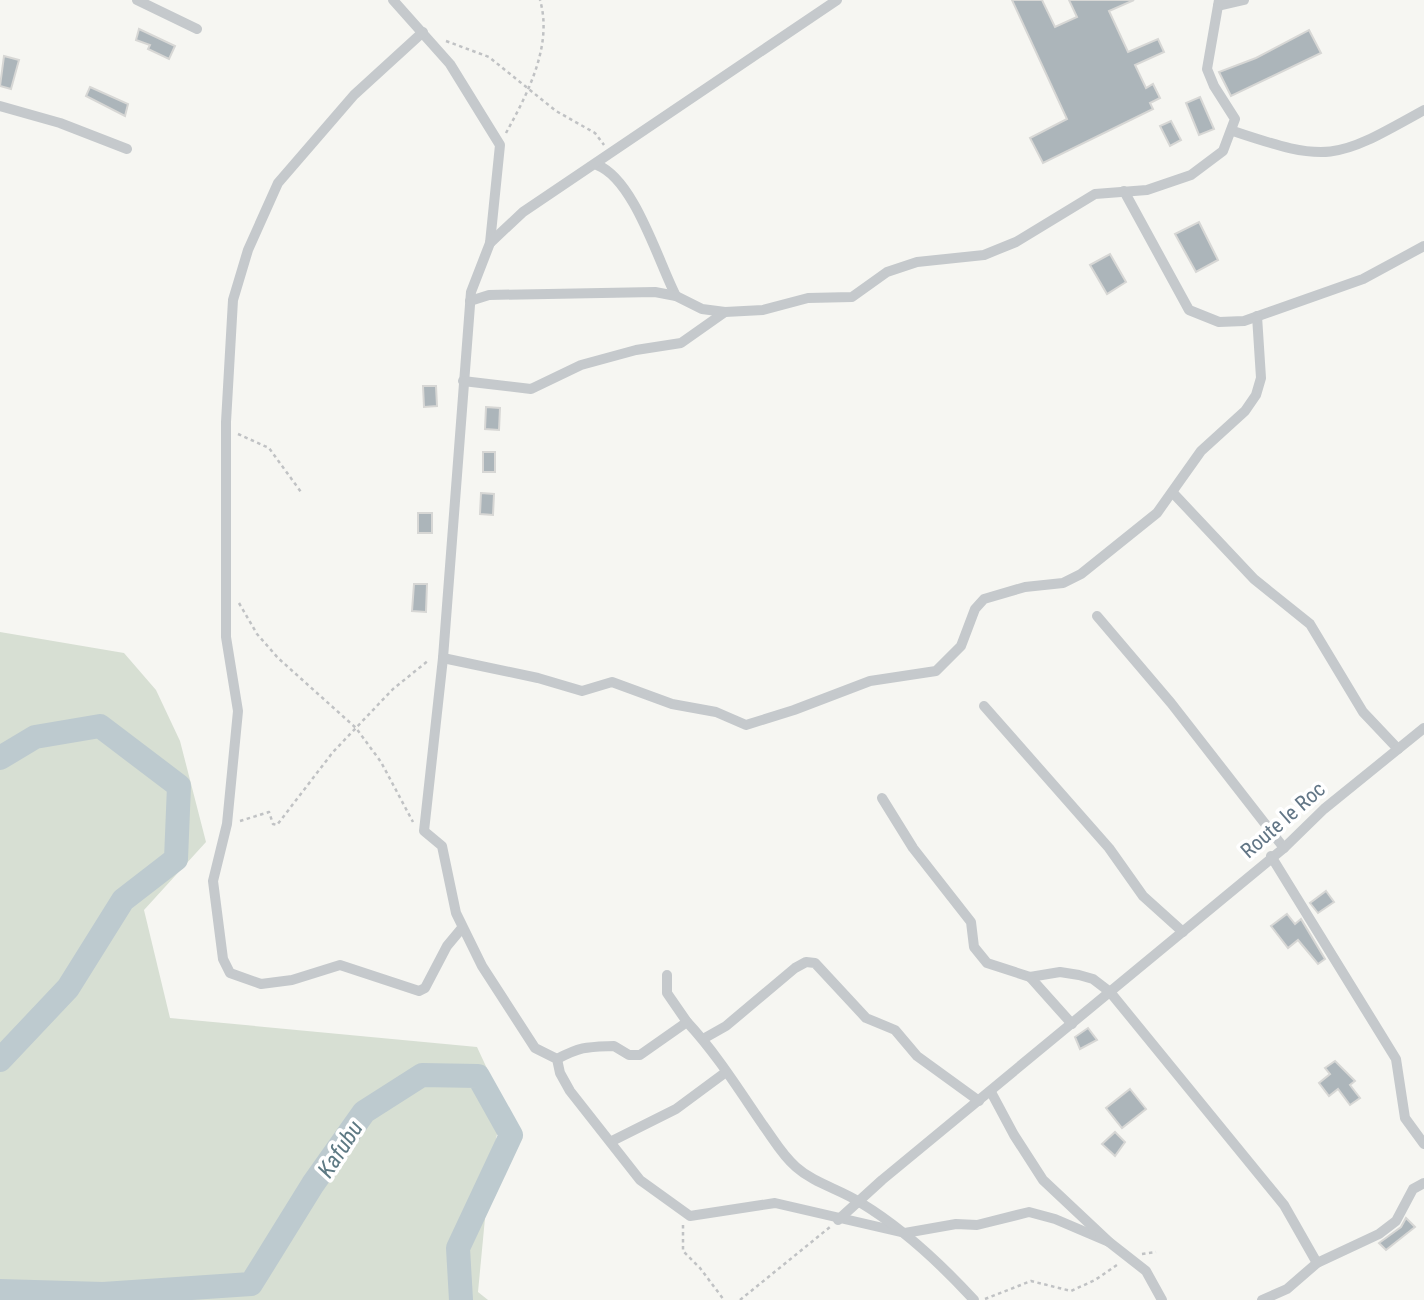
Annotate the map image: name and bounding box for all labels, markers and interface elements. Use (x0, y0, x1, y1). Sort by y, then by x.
street label: Route le Roc (1236, 777, 1330, 863)
water label: Kafubu (312, 1116, 369, 1183)

